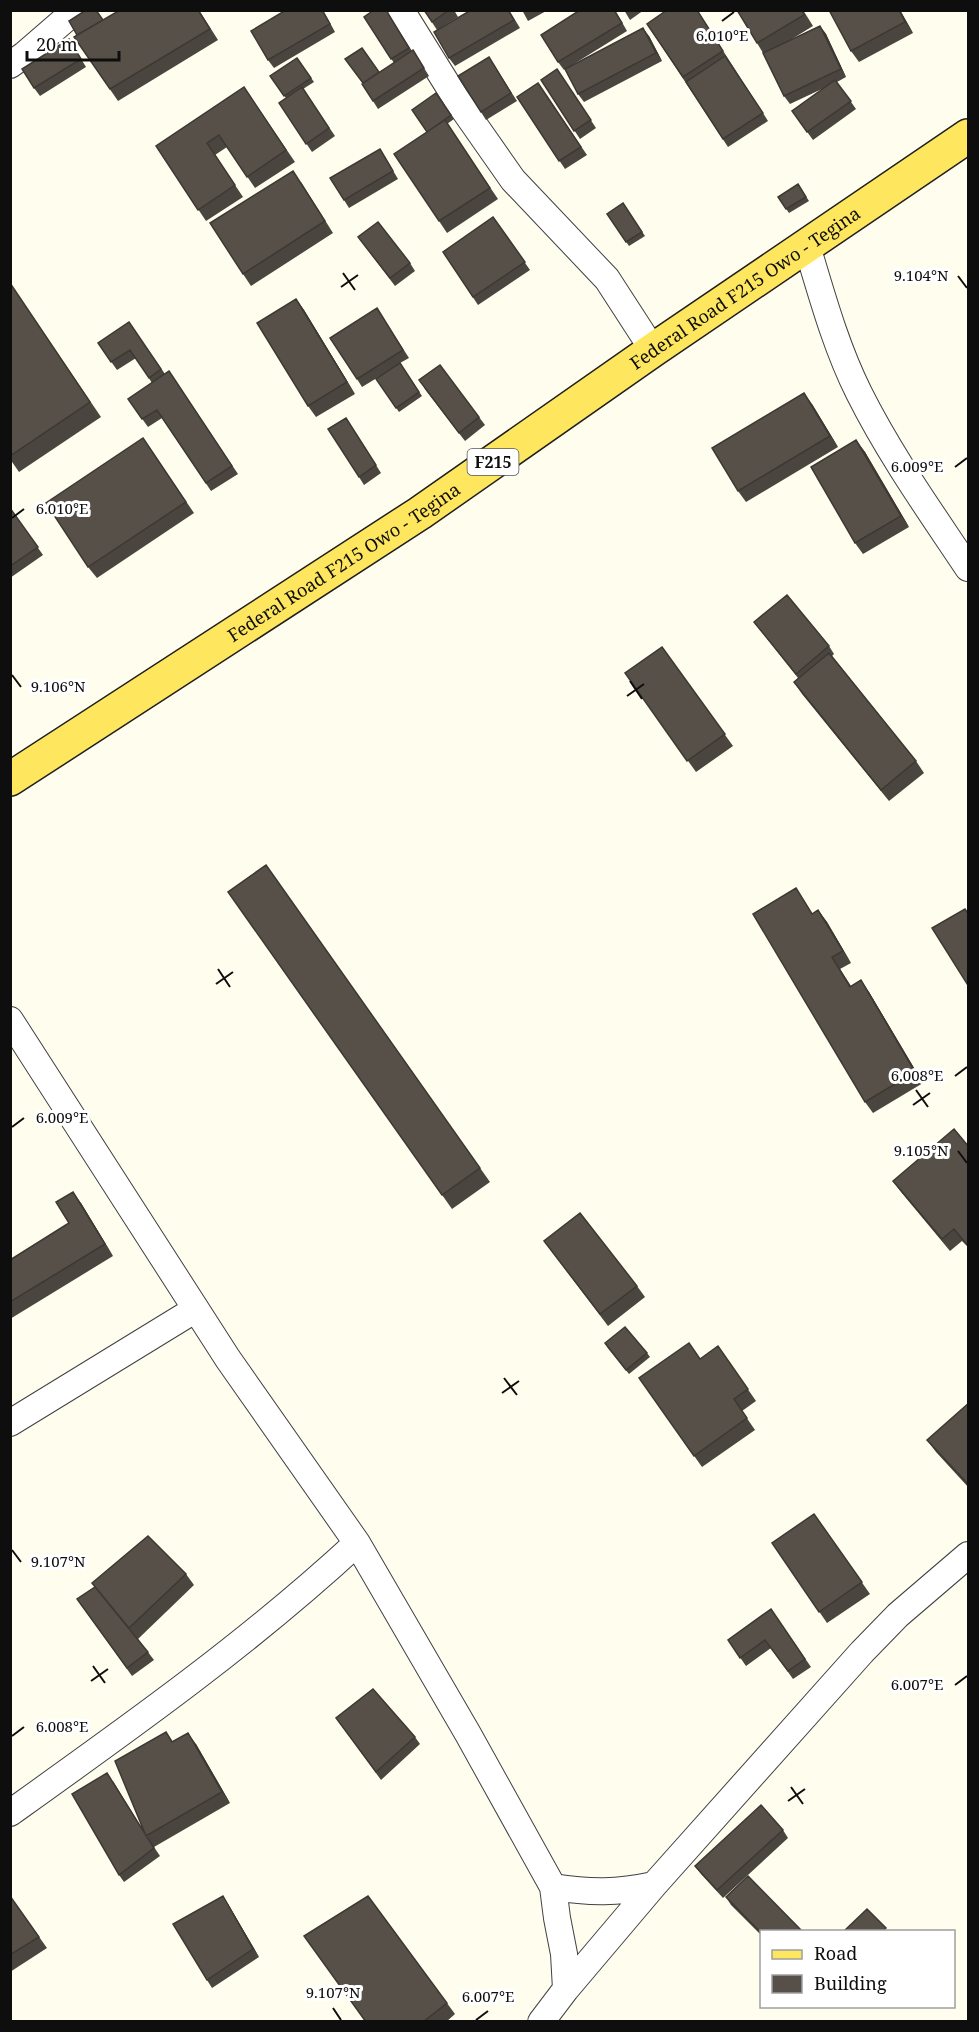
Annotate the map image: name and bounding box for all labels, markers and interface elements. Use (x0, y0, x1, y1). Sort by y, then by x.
scale bar (27, 24, 118, 62)
text: 6.010°E (696, 25, 748, 45)
text: 20 m (36, 32, 78, 56)
street label: Federal Road F215 Owo - Tegina (625, 201, 865, 375)
text: 9.104°N (894, 265, 949, 285)
road number: F215 (468, 449, 518, 475)
text: 6.009°E (891, 456, 943, 476)
street label: Federal Road F215 Owo - Tegina (223, 477, 465, 647)
text: 6.010°E (36, 498, 88, 518)
text: 9.106°N (31, 676, 86, 696)
text: 6.008°E (891, 1065, 943, 1085)
text: 6.009°E (36, 1107, 88, 1127)
text: 9.105°N (894, 1140, 949, 1160)
text: 9.107°N (31, 1551, 86, 1571)
text: 6.007°E (891, 1674, 943, 1694)
text: 6.008°E (36, 1716, 88, 1736)
legend (760, 1930, 955, 2008)
text: Road (814, 1941, 857, 1965)
text: Building (814, 1971, 887, 1995)
text: 9.107°N (306, 1982, 361, 2002)
text: 6.007°E (462, 1986, 514, 2006)

